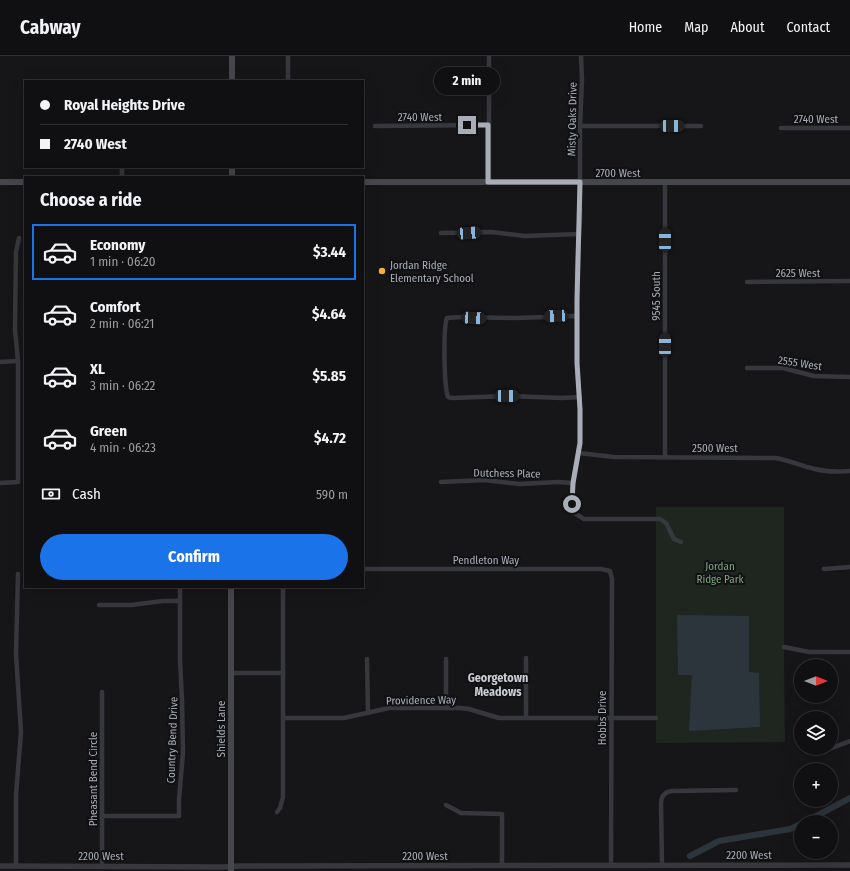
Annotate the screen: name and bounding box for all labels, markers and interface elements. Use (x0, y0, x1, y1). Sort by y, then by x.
text: Cabway (20, 16, 80, 39)
text: Home (629, 19, 662, 36)
text: Map (684, 19, 708, 36)
text: About (730, 19, 765, 36)
text: Contact (787, 19, 830, 36)
callout: 2 min (434, 67, 500, 95)
text: 2 min (453, 73, 481, 88)
street label: Misty Oaks Drive (565, 82, 580, 156)
text: Royal Heights Drive (64, 96, 185, 114)
street label: 2740 West (398, 111, 443, 124)
street label: 2740 West (794, 113, 839, 126)
route end (458, 116, 476, 134)
car (660, 120, 684, 132)
text: 2740 West (64, 135, 127, 153)
street label: 2700 West (595, 167, 641, 180)
text: Choose a ride (40, 189, 142, 211)
car (457, 226, 481, 240)
car (659, 228, 671, 252)
icon: car (42, 234, 78, 270)
text: Economy (90, 236, 145, 254)
text: $3.44 (313, 243, 346, 261)
text: 1 min · 06:20 (90, 254, 156, 269)
place label: Jordan Ridge Elementary School (390, 259, 474, 285)
marker: Jordan Ridge Elementary School (377, 266, 387, 276)
street label: 2625 West (776, 267, 821, 280)
street label: 9545 South (650, 271, 663, 321)
icon: car (42, 296, 78, 332)
text: Comfort (90, 298, 141, 316)
text: $4.64 (312, 305, 346, 323)
car (544, 309, 568, 323)
car (462, 311, 486, 325)
text: 2 min · 06:21 (90, 316, 154, 331)
car (659, 333, 671, 357)
street label: 2555 West (777, 354, 823, 373)
icon: car (42, 358, 78, 394)
text: XL (90, 360, 105, 378)
text: $5.85 (312, 367, 346, 385)
text: 3 min · 06:22 (90, 378, 155, 393)
car (495, 390, 519, 402)
icon: car (42, 420, 78, 456)
text: Green (90, 422, 127, 440)
text: $4.72 (314, 429, 346, 447)
text: 4 min · 06:23 (90, 440, 156, 455)
street label: 2500 West (692, 442, 738, 455)
street label: Dutchess Place (473, 466, 541, 481)
icon: cash (40, 483, 62, 505)
text: Cash (72, 485, 101, 503)
text: 590 m (316, 487, 348, 502)
route start (563, 495, 581, 513)
button: Confirm (40, 534, 348, 580)
street label: Pendleton Way (453, 554, 519, 567)
park label: Jordan Ridge Park (696, 560, 744, 586)
north arrow (794, 659, 838, 703)
map controls (794, 659, 838, 859)
district label: Georgetown Meadows (468, 671, 528, 699)
street label: Hobbs Drive (596, 691, 609, 745)
street label: Providence Way (386, 693, 456, 708)
street label: Country Bend Drive (164, 696, 181, 784)
street label: Shields Lane (215, 701, 228, 757)
button: layers (794, 711, 838, 755)
street label: Pheasant Bend Circle (87, 732, 100, 826)
button: + (794, 763, 838, 807)
button: − (794, 815, 838, 859)
street label: 2200 West (726, 849, 772, 862)
street label: 2200 West (78, 850, 124, 863)
street label: 2200 West (402, 850, 448, 863)

